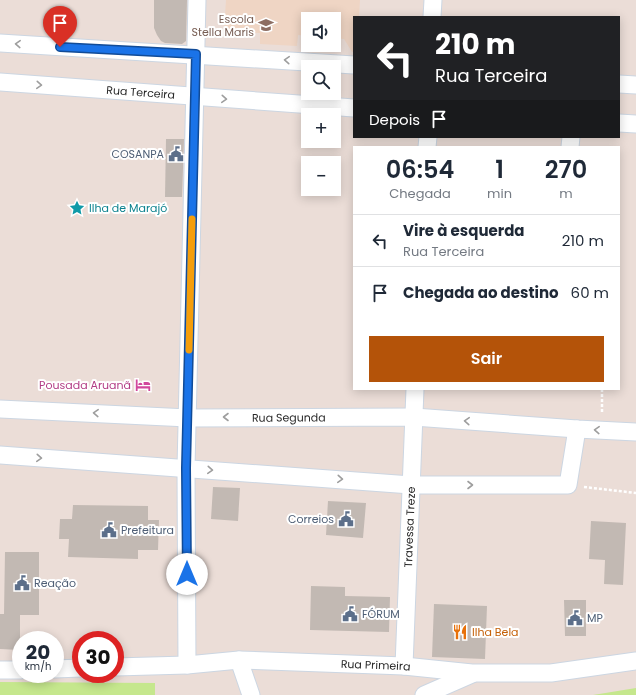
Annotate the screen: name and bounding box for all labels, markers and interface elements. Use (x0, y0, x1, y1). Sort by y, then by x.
pin (43, 6, 77, 47)
place label: Escola Stella Maris (191, 11, 254, 40)
icon: arrive (49, 12, 71, 34)
map controls (301, 12, 341, 196)
button: sound (301, 12, 341, 52)
school or university icon: Escola Stella Maris (257, 16, 275, 34)
text: 210 m (435, 25, 515, 64)
icon: left (369, 32, 421, 84)
one-way arrow (15, 40, 21, 49)
one-way arrow (284, 56, 290, 65)
button: search (301, 60, 341, 100)
text: Rua Terceira (435, 63, 547, 88)
one-way arrow (36, 81, 42, 90)
street label: Rua Terceira (106, 82, 176, 103)
one-way arrow (221, 95, 227, 104)
button: + (301, 108, 341, 148)
icon: arrive (428, 108, 450, 130)
text: Depois (369, 109, 420, 130)
public building icon: COSANPA (167, 145, 185, 163)
place label: COSANPA (111, 146, 165, 162)
text: 06:54 (386, 153, 454, 186)
text: 1 (495, 153, 504, 186)
text: 270 (545, 153, 587, 186)
button: − (301, 156, 341, 196)
text: Chegada (389, 184, 451, 203)
text: min (487, 184, 512, 203)
text: m (559, 184, 573, 203)
place icon: Ilha de Marajó (68, 199, 86, 217)
place label: Ilha de Marajó (89, 200, 167, 216)
text: Vire à esquerda (403, 220, 525, 241)
icon: left (369, 230, 391, 252)
text: 210 m (562, 230, 604, 251)
text: Rua Terceira (403, 242, 484, 261)
icon: arrive (369, 282, 391, 304)
text: Chegada ao destino (403, 282, 559, 303)
text: 60 m (571, 282, 609, 303)
button: Sair (369, 336, 604, 382)
hotel icon: Pousada Aruanã (134, 376, 152, 394)
place label: Pousada Aruanã (39, 377, 131, 393)
one-way arrow (93, 409, 99, 418)
street label: Rua Segunda (252, 409, 326, 426)
one-way arrow (223, 413, 229, 421)
one-way arrow (464, 417, 470, 426)
one-way arrow (594, 426, 600, 435)
one-way arrow (36, 453, 42, 462)
one-way arrow (207, 465, 214, 474)
one-way arrow (337, 475, 343, 484)
one-way arrow (467, 481, 473, 489)
street label: Travessa Treze (400, 486, 419, 568)
public building icon: Correios (337, 510, 355, 528)
place label: Correios (288, 511, 334, 527)
public building icon: Prefeitura (100, 521, 118, 539)
place label: Prefeitura (121, 522, 174, 538)
position arrow (166, 553, 208, 595)
public building icon: Reação (13, 574, 31, 592)
place label: Reação (34, 575, 76, 591)
public building icon: FÓRUM (341, 605, 359, 623)
place label: FÓRUM (362, 606, 400, 622)
public building icon: MP (566, 609, 584, 627)
place label: MP (587, 610, 603, 626)
restaurant icon: Ilha Bela (451, 623, 469, 641)
place label: Ilha Bela (472, 624, 519, 640)
speed limit sign: 30 (72, 631, 124, 683)
text: 20 (26, 638, 50, 666)
street label: Rua Primeira (340, 656, 411, 675)
text: km/h (25, 659, 51, 674)

